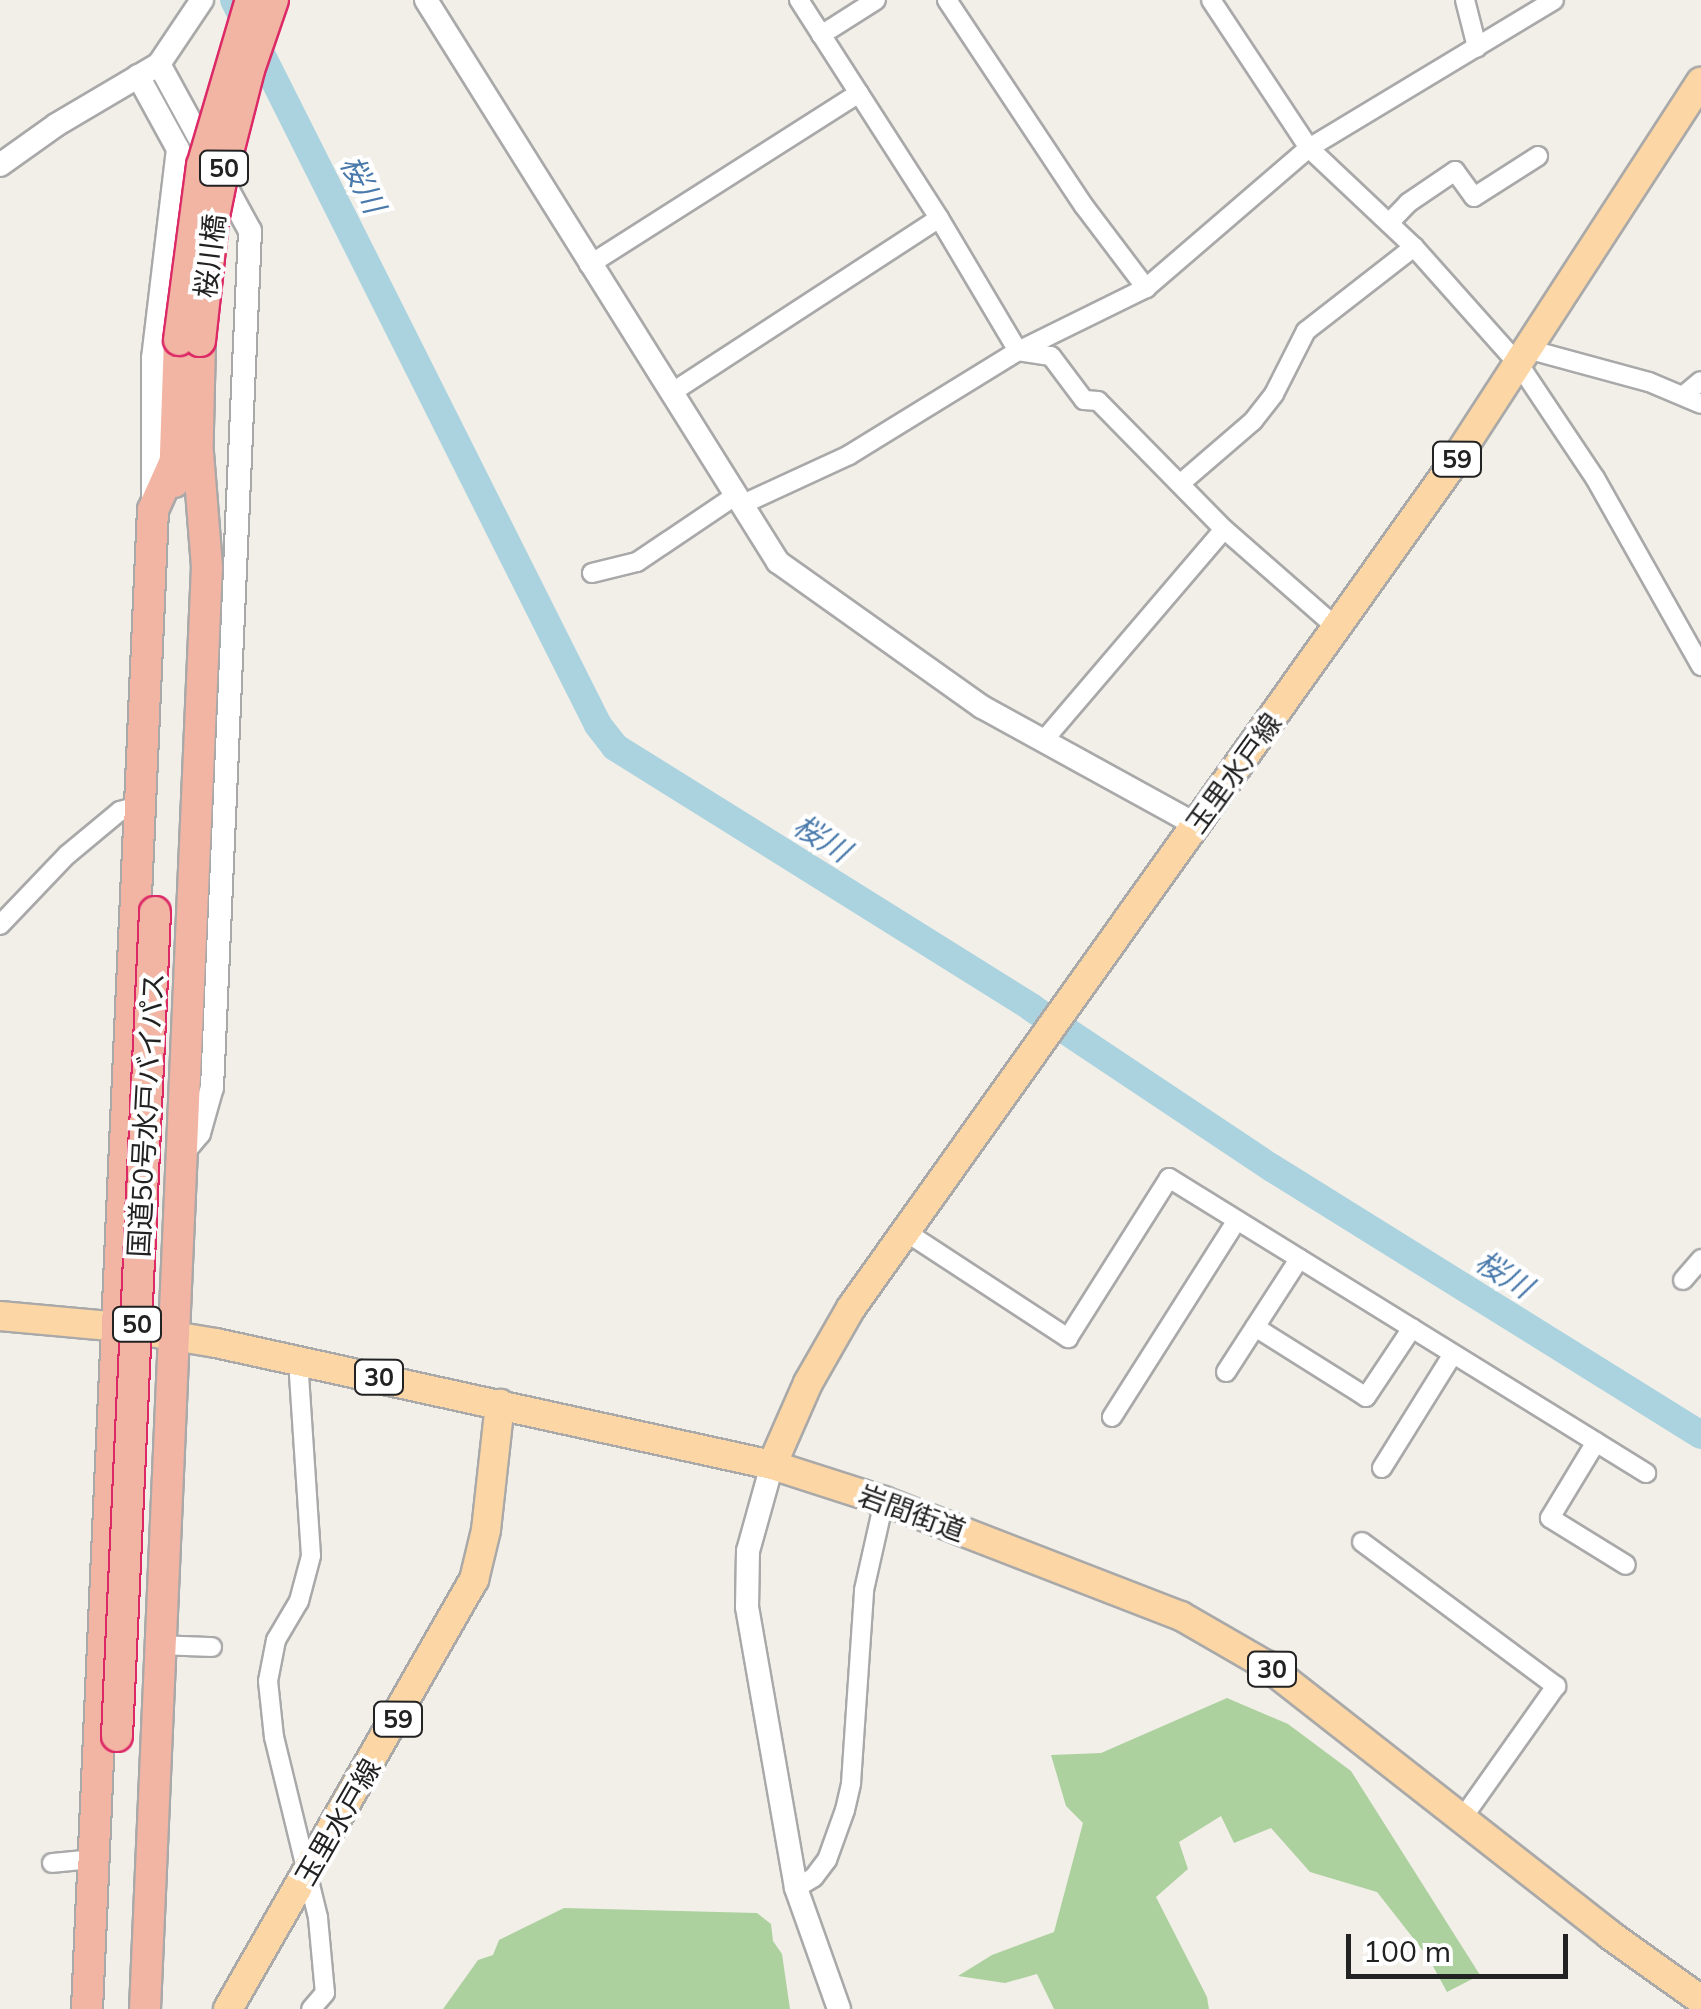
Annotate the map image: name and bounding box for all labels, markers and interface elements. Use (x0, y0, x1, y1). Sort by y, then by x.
road number: 50 (199, 148, 249, 188)
water label: 桜川 (333, 149, 393, 219)
street label: 桜川橋 (188, 212, 232, 300)
road number: 59 (1432, 439, 1482, 479)
street label: 玉里水戸線 (1179, 706, 1289, 840)
water label: 桜川 (787, 807, 857, 869)
street label: 国道50号水戸バイパス (122, 972, 170, 1258)
water label: 桜川 (1469, 1243, 1539, 1305)
road number: 50 (112, 1304, 162, 1344)
road number: 30 (354, 1357, 404, 1397)
street label: 岩間街道 (854, 1478, 970, 1548)
road number: 30 (1247, 1649, 1297, 1689)
road number: 59 (373, 1699, 423, 1739)
street label: 玉里水戸線 (288, 1753, 388, 1891)
scale bar (1351, 1914, 1574, 1976)
text: 100 m (1363, 1932, 1451, 1970)

